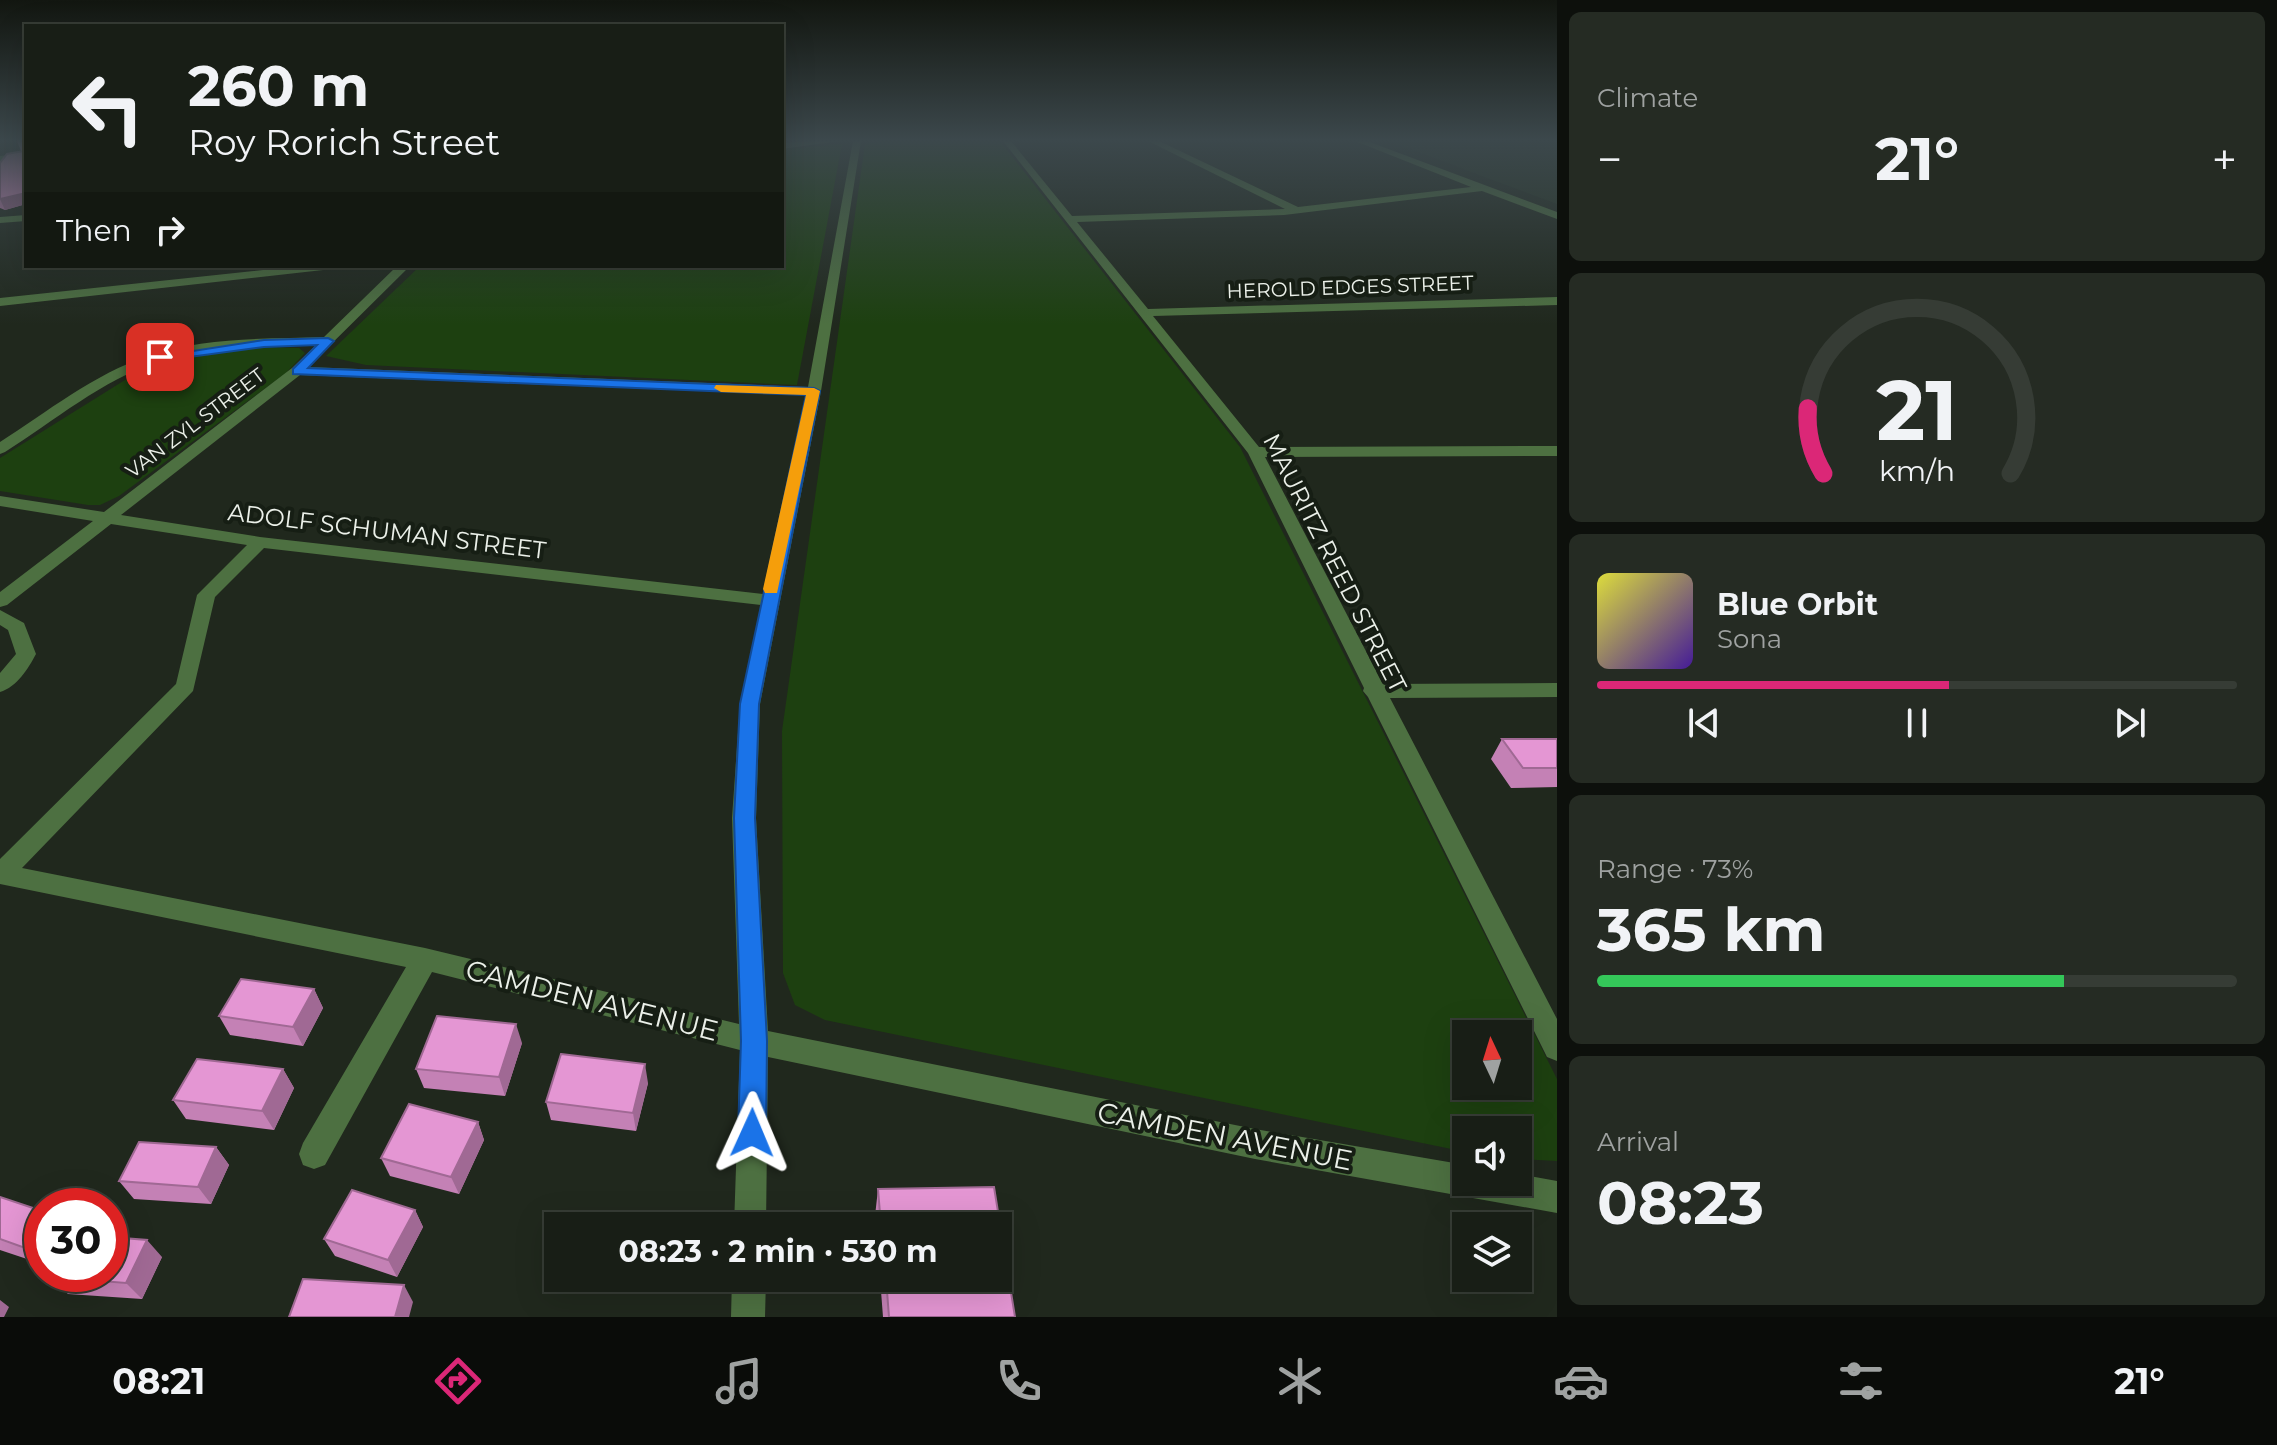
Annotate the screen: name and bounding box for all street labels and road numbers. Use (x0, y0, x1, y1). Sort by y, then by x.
street label: HEROLD EDGES STREET (1226, 271, 1474, 303)
street label: VAN ZYL STREET (121, 363, 270, 483)
street label: MAURITZ REED STREET (1257, 429, 1413, 697)
street label: ADOLF SCHUMAN STREET (226, 497, 548, 565)
street label: CAMDEN AVENUE (462, 952, 722, 1048)
street label: CAMDEN AVENUE (1095, 1095, 1355, 1177)

